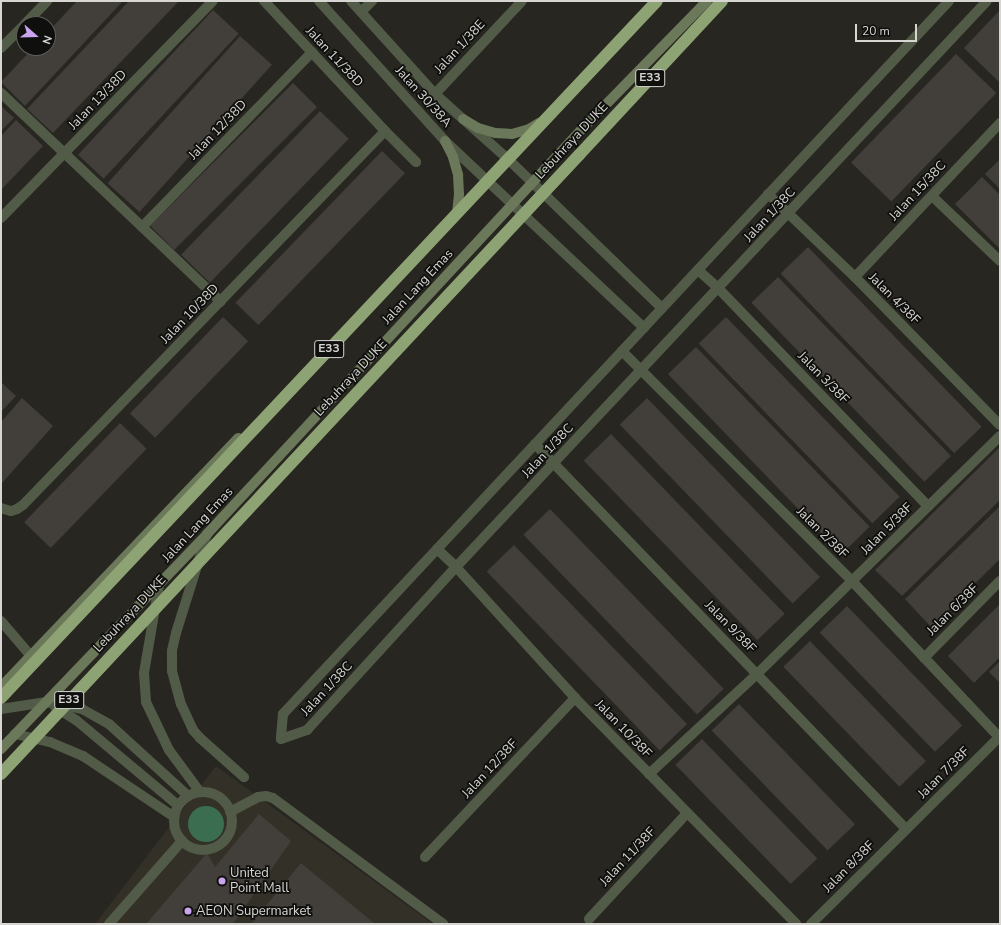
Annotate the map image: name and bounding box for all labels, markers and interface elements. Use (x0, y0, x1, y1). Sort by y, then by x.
north arrow (16, 16, 56, 56)
scale bar (857, 16, 919, 42)
street label: Jalan 1/38E (431, 17, 489, 77)
street label: Jalan 11/38D (302, 23, 366, 91)
text: 20 m (862, 23, 890, 39)
text: N (38, 33, 55, 46)
street label: Jalan 30/38A (391, 63, 455, 131)
street label: Jalan 13/38D (66, 67, 130, 133)
road number: E33 (635, 68, 665, 88)
street label: Jalan 12/38D (186, 97, 250, 163)
street label: Lebuhraya DUKE (532, 99, 612, 183)
street label: Jalan 15/38C (886, 158, 950, 224)
street label: Jalan 1/38C (741, 185, 799, 245)
street label: Jalan Lang Emas (379, 246, 457, 328)
street label: Jalan 4/38F (865, 270, 923, 328)
street label: Jalan 10/38D (158, 281, 222, 347)
street label: Lebuhraya DUKE (311, 336, 391, 420)
road number: E33 (314, 339, 344, 359)
street label: Jalan 3/38F (794, 349, 852, 407)
street label: Jalan 1/38C (519, 421, 577, 481)
street label: Jalan Lang Emas (159, 484, 237, 566)
street label: Jalan 5/38F (858, 500, 916, 558)
street label: Jalan 2/38F (793, 504, 851, 562)
street label: Lebuhraya DUKE (90, 572, 170, 656)
street label: Jalan 6/38F (924, 581, 982, 639)
street label: Jalan 9/38F (701, 598, 759, 656)
street label: Jalan 1/38C (298, 659, 356, 719)
road number: E33 (54, 690, 84, 710)
street label: Jalan 10/38F (591, 697, 655, 761)
street label: Jalan 12/38F (459, 736, 521, 802)
street label: Jalan 7/38F (915, 744, 973, 802)
street label: Jalan 11/38F (597, 824, 659, 890)
street label: Jalan 8/38F (820, 838, 878, 896)
place label: United Point Mall (230, 866, 289, 897)
marker: United Point Mall (217, 876, 227, 886)
place label: AEON Supermarket (196, 903, 311, 919)
marker: AEON Supermarket (183, 906, 193, 916)

